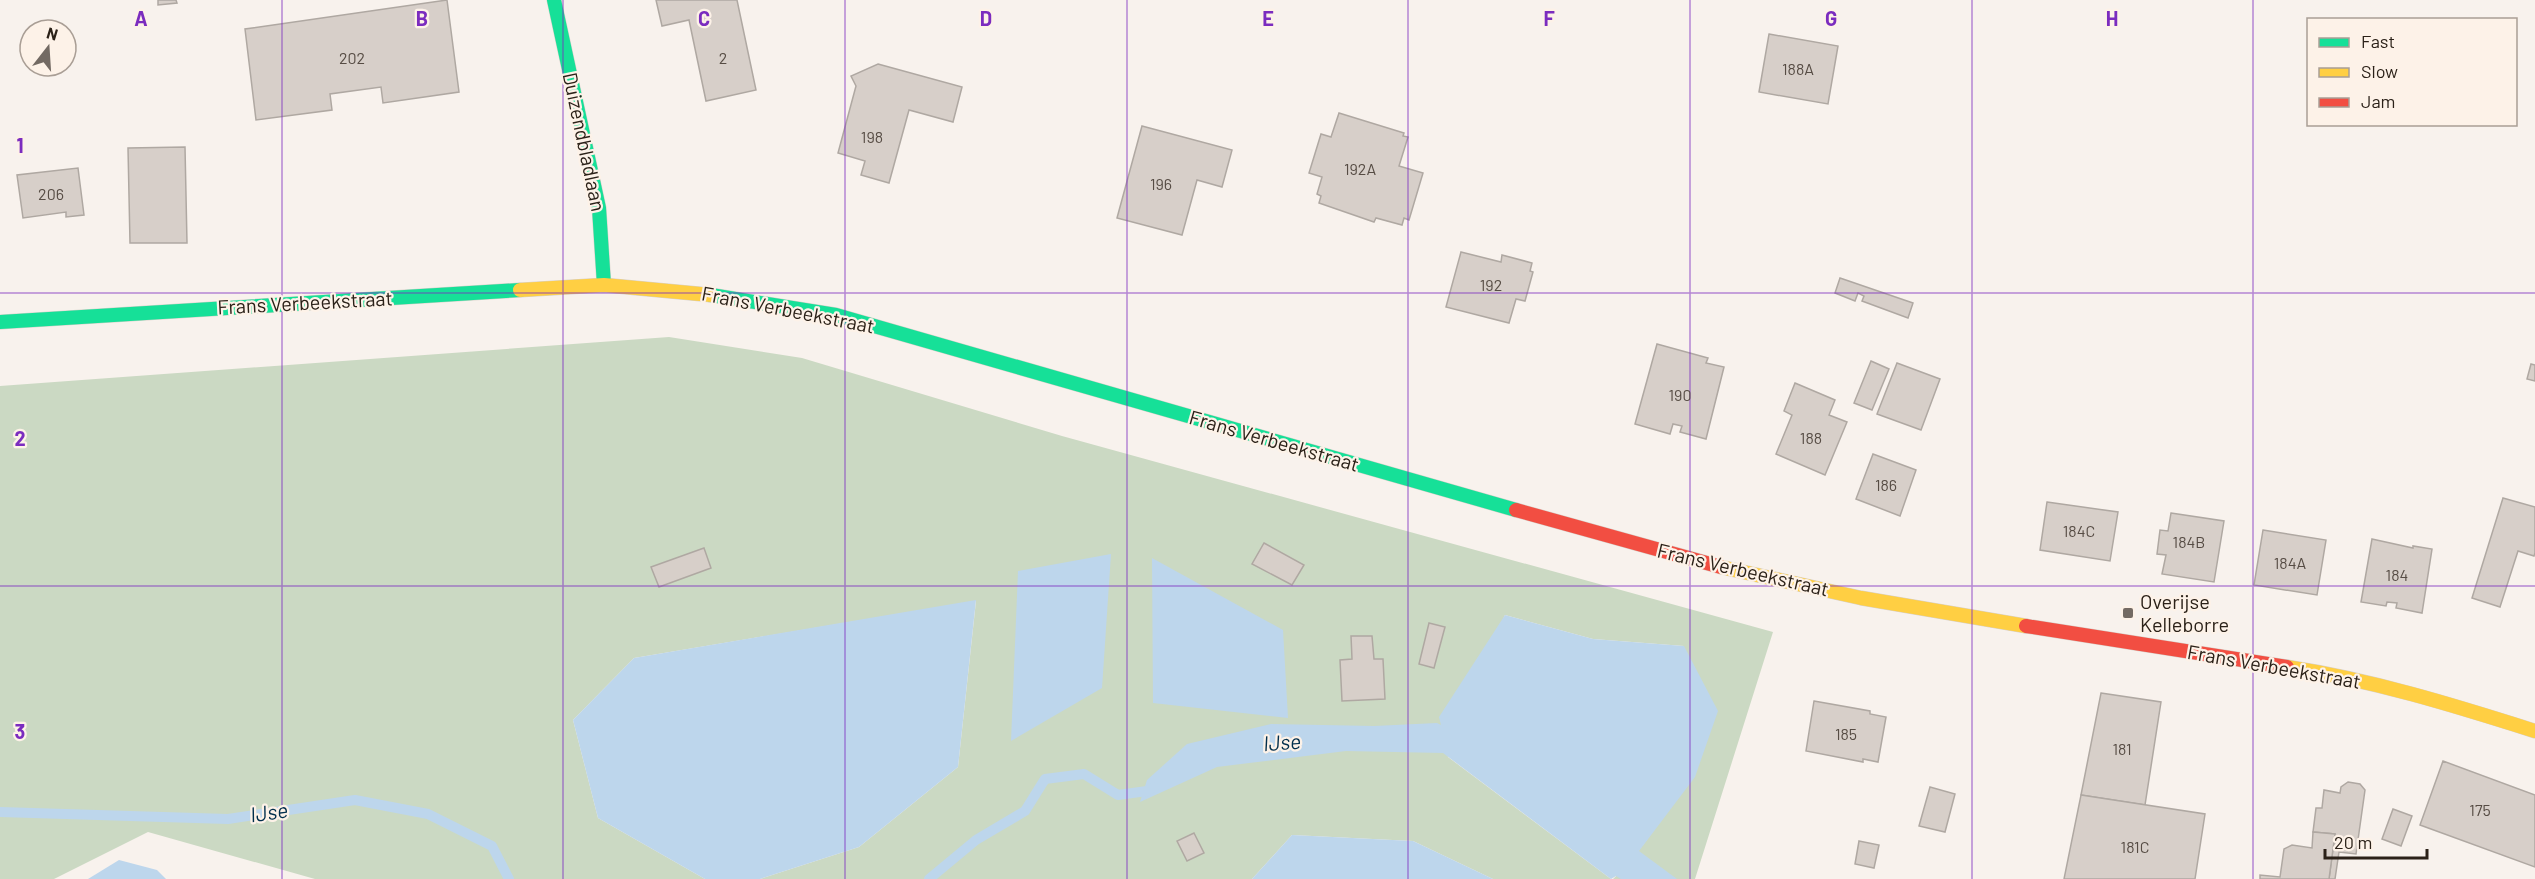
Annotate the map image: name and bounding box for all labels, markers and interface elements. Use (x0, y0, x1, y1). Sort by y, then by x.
text: A (134, 6, 148, 30)
text: B (416, 6, 428, 30)
text: C (698, 6, 710, 30)
text: D (980, 6, 992, 30)
text: E (1262, 6, 1274, 30)
text: F (1543, 6, 1555, 30)
text: G (1825, 6, 1837, 30)
text: H (2106, 6, 2118, 30)
north arrow (18, 18, 78, 78)
legend (2307, 18, 2517, 126)
text: N (45, 23, 60, 44)
text: Fast (2361, 30, 2395, 52)
house number: 202 (339, 48, 365, 67)
house number: 2 (719, 48, 727, 67)
house number: 188A (1782, 59, 1814, 78)
text: Slow (2361, 60, 2398, 82)
street label: Duizendbladlaan (559, 70, 611, 213)
text: Jam (2361, 90, 2395, 112)
house number: 198 (861, 127, 883, 146)
text: 1 (16, 133, 24, 157)
house number: 192A (1344, 159, 1376, 178)
house number: 196 (1150, 174, 1172, 193)
house number: 206 (38, 184, 64, 203)
house number: 192 (1480, 275, 1502, 294)
street label: Frans Verbeekstraat (700, 280, 877, 338)
street label: Frans Verbeekstraat (217, 285, 393, 319)
house number: 190 (1669, 385, 1691, 404)
street label: Frans Verbeekstraat (1187, 404, 1362, 476)
text: 2 (14, 426, 26, 450)
house number: 188 (1800, 428, 1822, 447)
house number: 186 (1875, 475, 1897, 494)
house number: 184C (2063, 521, 2095, 540)
house number: 184B (2173, 532, 2205, 551)
street label: Frans Verbeekstraat (1655, 538, 1831, 600)
house number: 184A (2274, 553, 2307, 572)
house number: 184 (2386, 565, 2408, 584)
place label: Overijse Kelleborre (2140, 589, 2229, 636)
marker: Overijse Kelleborre (2121, 606, 2135, 620)
street label: Frans Verbeekstraat (2186, 639, 2363, 693)
text: 3 (15, 719, 25, 743)
house number: 185 (1835, 724, 1857, 743)
water label: IJse (1262, 728, 1302, 755)
house number: 181 (2112, 739, 2132, 758)
water label: IJse (248, 797, 289, 827)
house number: 175 (2469, 800, 2491, 819)
scale bar (2325, 822, 2427, 860)
text: 20 m (2334, 831, 2372, 853)
house number: 181C (2121, 837, 2149, 856)

